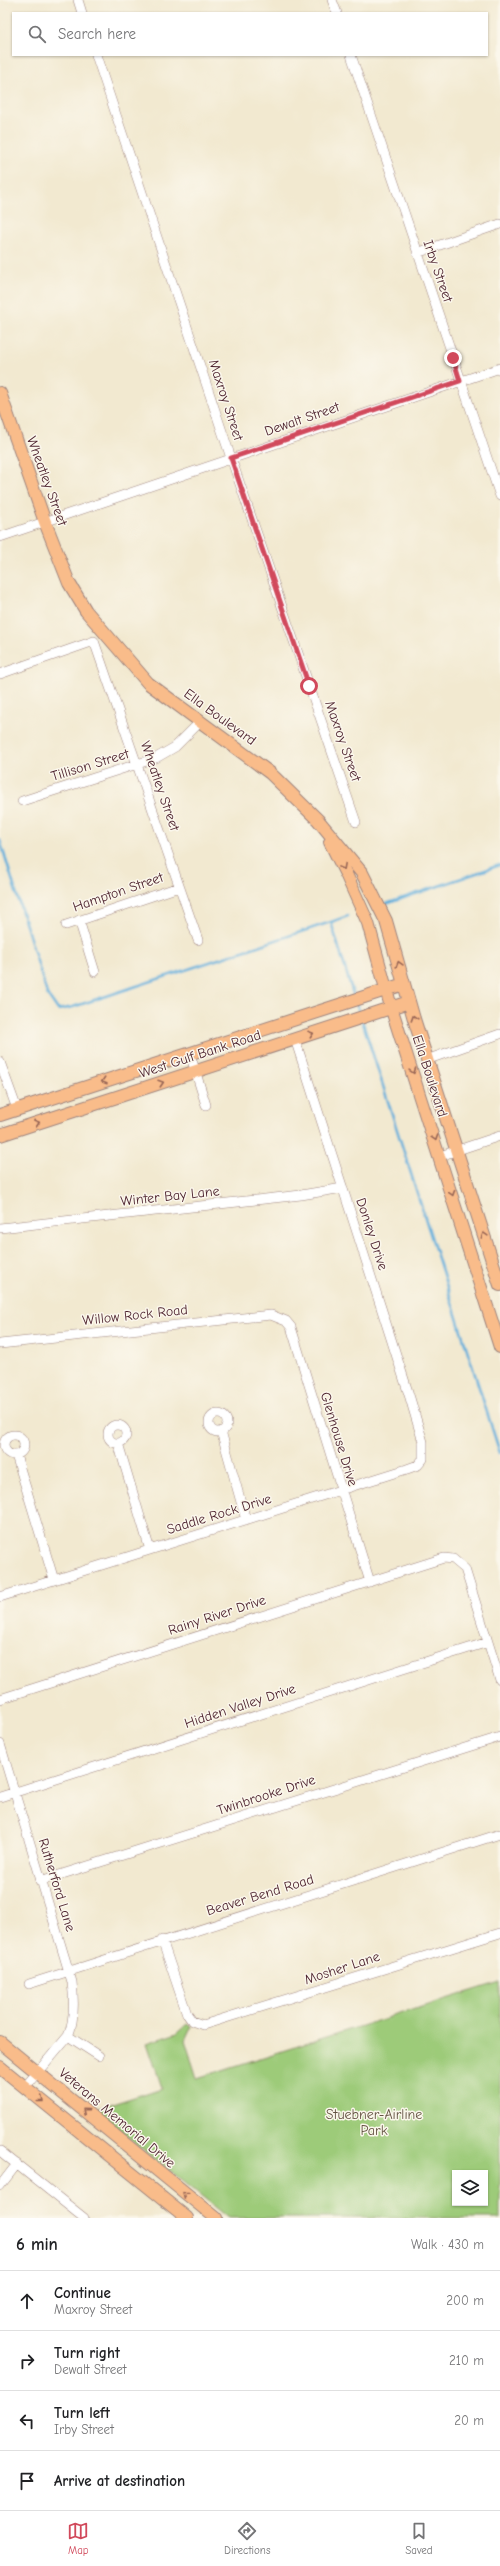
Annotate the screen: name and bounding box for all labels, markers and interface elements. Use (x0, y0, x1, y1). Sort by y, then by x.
search box (12, 12, 488, 56)
icon: search (26, 23, 48, 45)
text: Search here (58, 25, 136, 43)
street label: Irby Street (419, 238, 457, 305)
route end (444, 349, 462, 367)
street label: Maxroy Street (205, 357, 247, 444)
street label: Dewalt Street (262, 398, 343, 440)
street label: Wheatley Street (23, 434, 71, 529)
route start (300, 677, 318, 695)
street label: Ella Boulevard (181, 685, 259, 749)
street label: Maxroy Street (321, 698, 365, 785)
street label: Wheatley Street (137, 739, 184, 834)
street label: Tillison Street (49, 745, 132, 785)
one-way arrow (338, 863, 345, 870)
street label: Hampton Street (70, 868, 166, 915)
one-way arrow (395, 961, 404, 968)
one-way arrow (410, 1015, 419, 1022)
street label: West Gulf Bank Road (137, 1026, 263, 1082)
one-way arrow (307, 1030, 314, 1039)
street label: Ella Boulevard (409, 1033, 451, 1119)
one-way arrow (408, 1067, 416, 1074)
one-way arrow (101, 1076, 108, 1085)
one-way arrow (157, 1079, 164, 1087)
one-way arrow (33, 1119, 40, 1128)
one-way arrow (430, 1134, 438, 1141)
street label: Winter Bay Lane (120, 1182, 220, 1210)
one-way arrow (447, 1189, 456, 1196)
street label: Donley Drive (352, 1196, 392, 1272)
one-way arrow (480, 1232, 489, 1239)
street label: Willow Rock Road (81, 1301, 189, 1329)
street label: Glenhouse Drive (317, 1390, 361, 1488)
street label: Saddle Rock Drive (165, 1490, 273, 1538)
street label: Rainy River Drive (166, 1591, 268, 1639)
street label: Hidden Valley Drive (182, 1680, 298, 1732)
street label: Twinbrooke Drive (215, 1771, 317, 1819)
street label: Rutherford Lane (35, 1836, 79, 1934)
street label: Beaver Bend Road (204, 1871, 316, 1919)
street label: Mosher Lane (302, 1948, 382, 1988)
street label: Veterans Memorial Drive (55, 2064, 179, 2172)
one-way arrow (37, 2095, 44, 2102)
park label: Stuebner-Airline Park (326, 2106, 422, 2139)
one-way arrow (83, 2108, 90, 2115)
map controls (452, 2170, 488, 2206)
button: layers (452, 2170, 488, 2206)
one-way arrow (183, 2191, 190, 2198)
text: 6 min (16, 2235, 58, 2254)
text: Walk · 430 m (411, 2237, 484, 2252)
text: Continue (54, 2284, 111, 2302)
icon: ahead (16, 2290, 38, 2312)
text: 200 m (446, 2293, 484, 2308)
text: Maxroy Street (54, 2302, 132, 2317)
text: Turn right (54, 2344, 120, 2362)
icon: right (16, 2350, 38, 2372)
text: 210 m (449, 2353, 484, 2368)
text: Dewalt Street (54, 2362, 126, 2377)
text: Turn left (54, 2404, 110, 2422)
icon: left (16, 2410, 38, 2432)
text: 20 m (454, 2413, 484, 2428)
text: Irby Street (54, 2422, 114, 2437)
icon: arrive (16, 2470, 38, 2492)
text: Arrive at destination (54, 2472, 185, 2490)
tab: Map (67, 2520, 89, 2557)
tab: Directions (224, 2520, 271, 2557)
tab: Saved (405, 2520, 433, 2557)

